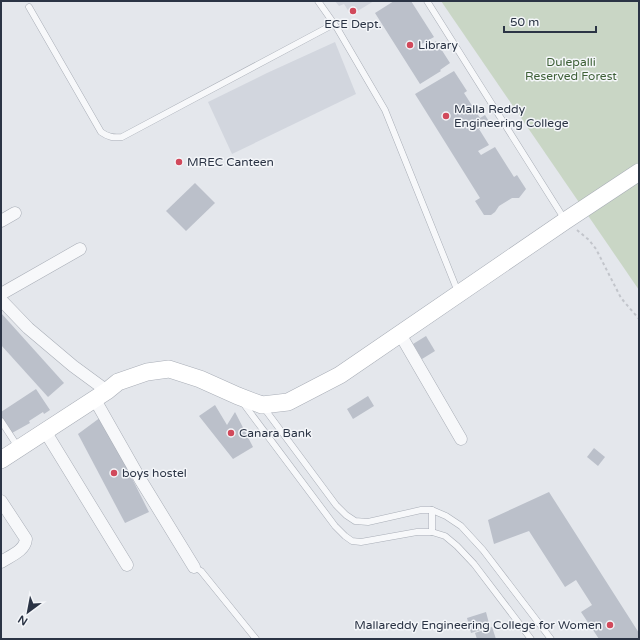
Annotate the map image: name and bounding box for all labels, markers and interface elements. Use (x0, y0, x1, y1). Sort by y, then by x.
marker: ECE Dept. (348, 6, 358, 16)
scale bar (504, 8, 596, 34)
text: 50 m (510, 15, 539, 29)
place label: ECE Dept. (324, 17, 382, 31)
place label: Library (418, 38, 458, 52)
marker: Library (405, 40, 415, 50)
park label: Dulepalli Reserved Forest (525, 55, 617, 83)
place label: Malla Reddy Engineering College (454, 102, 569, 130)
marker: Malla Reddy Engineering College (441, 111, 451, 121)
place label: MREC Canteen (187, 155, 274, 169)
marker: MREC Canteen (174, 157, 184, 167)
place label: Canara Bank (239, 426, 312, 440)
marker: Canara Bank (226, 428, 236, 438)
place label: boys hostel (122, 466, 187, 480)
marker: boys hostel (109, 468, 119, 478)
north arrow (8, 592, 48, 632)
text: N (16, 612, 30, 628)
place label: Mallareddy Engineering College for Women (354, 618, 602, 632)
marker: Mallareddy Engineering College for Women (605, 620, 615, 630)

